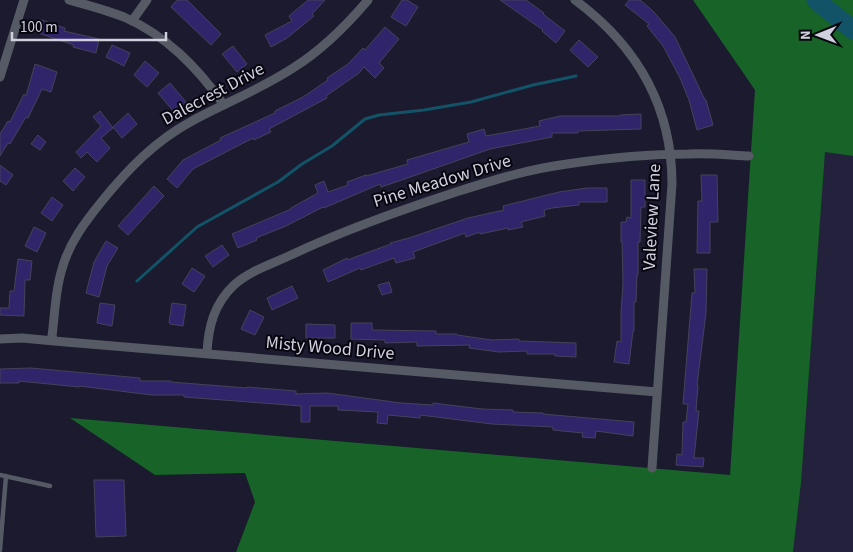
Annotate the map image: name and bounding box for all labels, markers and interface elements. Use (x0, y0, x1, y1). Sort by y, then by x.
scale bar (12, 10, 166, 42)
north arrow (793, 10, 843, 60)
text: 100 m (20, 17, 58, 38)
text: N (796, 30, 816, 40)
street label: Dalecrest Drive (157, 56, 269, 132)
street label: Pine Meadow Drive (370, 148, 514, 214)
street label: Valeview Lane (637, 163, 667, 271)
street label: Misty Wood Drive (265, 330, 395, 366)

